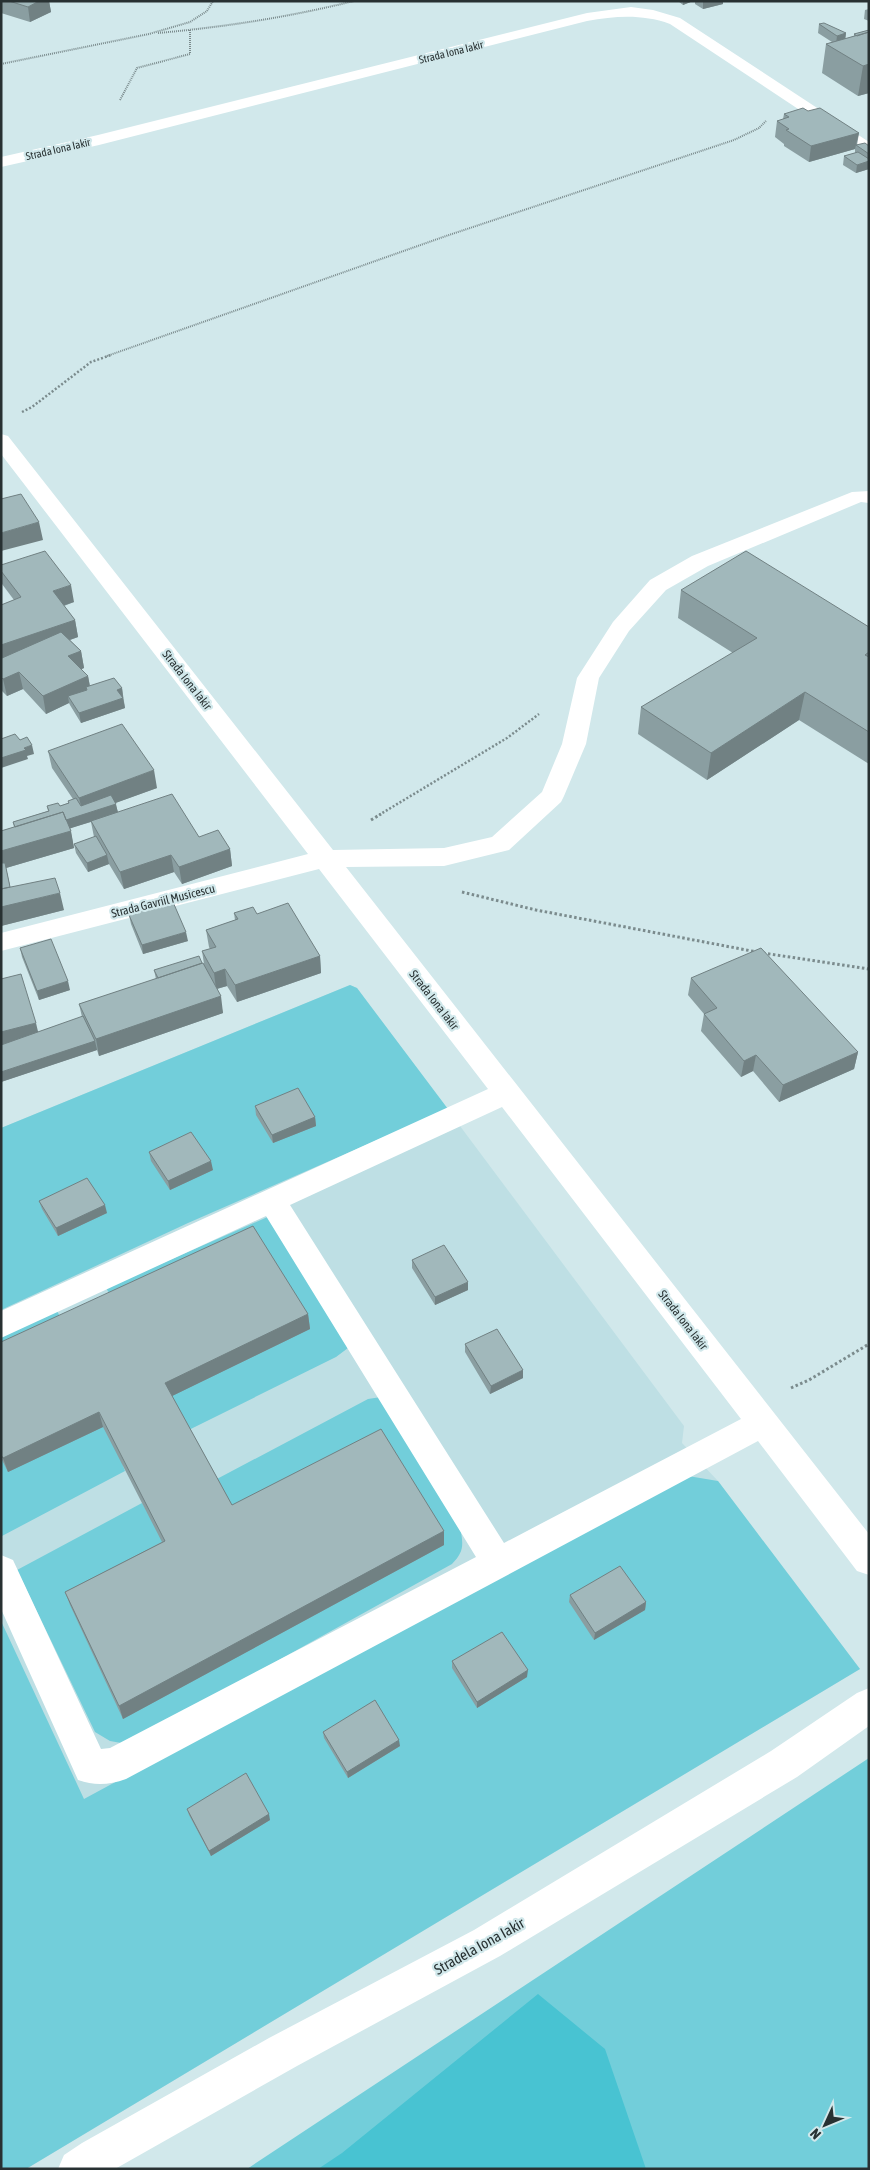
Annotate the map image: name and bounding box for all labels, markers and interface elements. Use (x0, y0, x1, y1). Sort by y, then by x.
street label: Strada Iona Iakir (418, 38, 485, 66)
street label: Strada Iona Iakir (25, 136, 92, 162)
street label: Strada Iona Iakir (159, 647, 215, 713)
street label: Strada Gavriil Musicescu (110, 881, 216, 921)
street label: Strada Iona Iakir (406, 967, 462, 1033)
street label: Strada Iona Iakir (655, 1287, 711, 1353)
street label: Stradela Iona Iakir (431, 1914, 528, 1978)
north arrow (800, 2100, 850, 2150)
text: N (807, 2126, 824, 2143)

